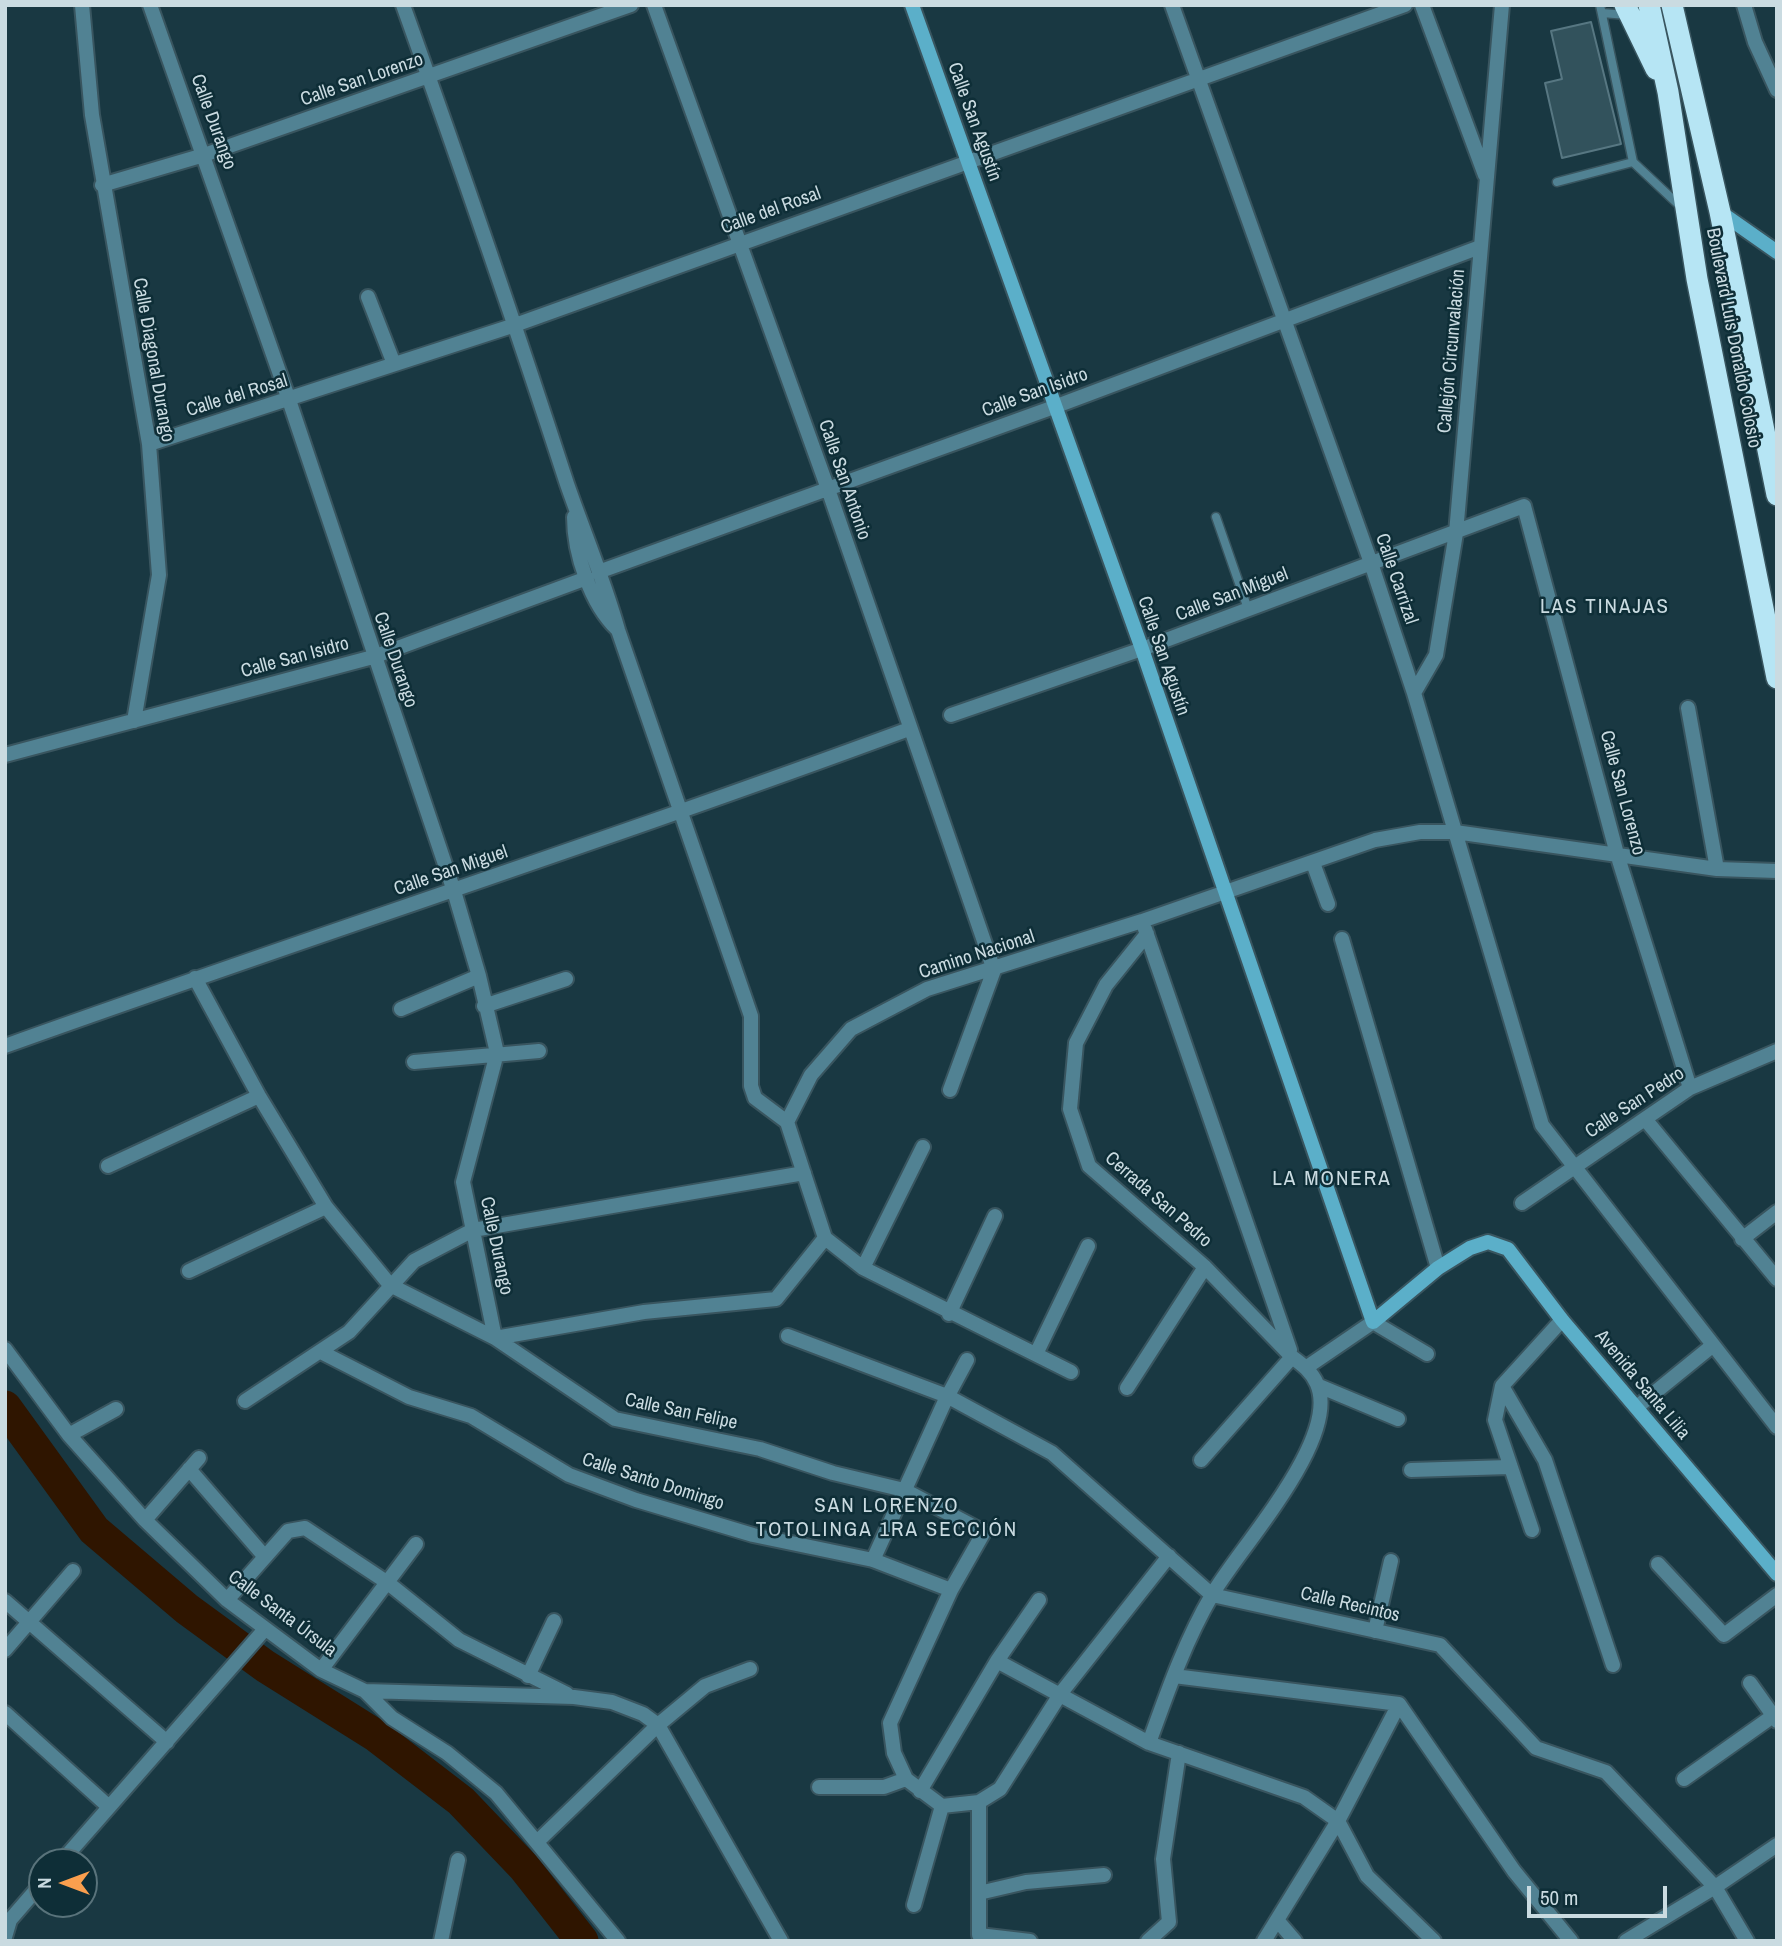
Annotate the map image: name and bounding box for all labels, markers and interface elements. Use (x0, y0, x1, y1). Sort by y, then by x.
street label: Calle San Lorenzo (298, 48, 426, 112)
street label: Calle San Agustín (942, 60, 1006, 184)
street label: Calle Durango (185, 71, 241, 173)
street label: Calle del Rosal (718, 182, 824, 240)
street label: Boulevard Luis Donaldo Colosio (1700, 226, 1766, 450)
street label: Callejón Circunvalación (1433, 268, 1471, 434)
street label: Calle Diagonal Durango (127, 276, 179, 444)
street label: Calle San Isidro (979, 363, 1091, 423)
street label: Calle del Rosal (184, 370, 290, 422)
street label: Calle San Antonio (813, 417, 875, 543)
street label: Calle Carrizal (1370, 531, 1422, 627)
street label: Calle San Miguel (1173, 563, 1291, 627)
street label: Calle San Agustín (1132, 593, 1194, 719)
district label: LAS TINAJAS (1541, 594, 1669, 620)
street label: Calle Durango (368, 609, 422, 711)
street label: Calle San Isidro (239, 633, 351, 683)
street label: Calle San Lorenzo (1594, 728, 1650, 858)
street label: Calle San Miguel (391, 841, 511, 901)
street label: Camino Nacional (916, 926, 1038, 984)
street label: Calle San Pedro (1581, 1063, 1689, 1143)
street label: Cerrada San Pedro (1100, 1147, 1216, 1253)
district label: LA MONERA (1273, 1166, 1391, 1192)
street label: Calle Durango (474, 1195, 518, 1297)
street label: Avenida Santa Lilia (1590, 1326, 1694, 1444)
street label: Calle San Felipe (623, 1389, 739, 1435)
street label: Calle Santo Domingo (579, 1448, 727, 1516)
district label: SAN LORENZO TOTOLINGA 1RA SECCIÓN (758, 1493, 1016, 1543)
street label: Calle Santa Úrsula (223, 1566, 341, 1662)
street label: Calle Recintos (1298, 1582, 1402, 1628)
north arrow (28, 1848, 98, 1918)
scale bar (1530, 1872, 1670, 1916)
text: N (31, 1877, 57, 1889)
text: 50 m (1540, 1883, 1578, 1912)

